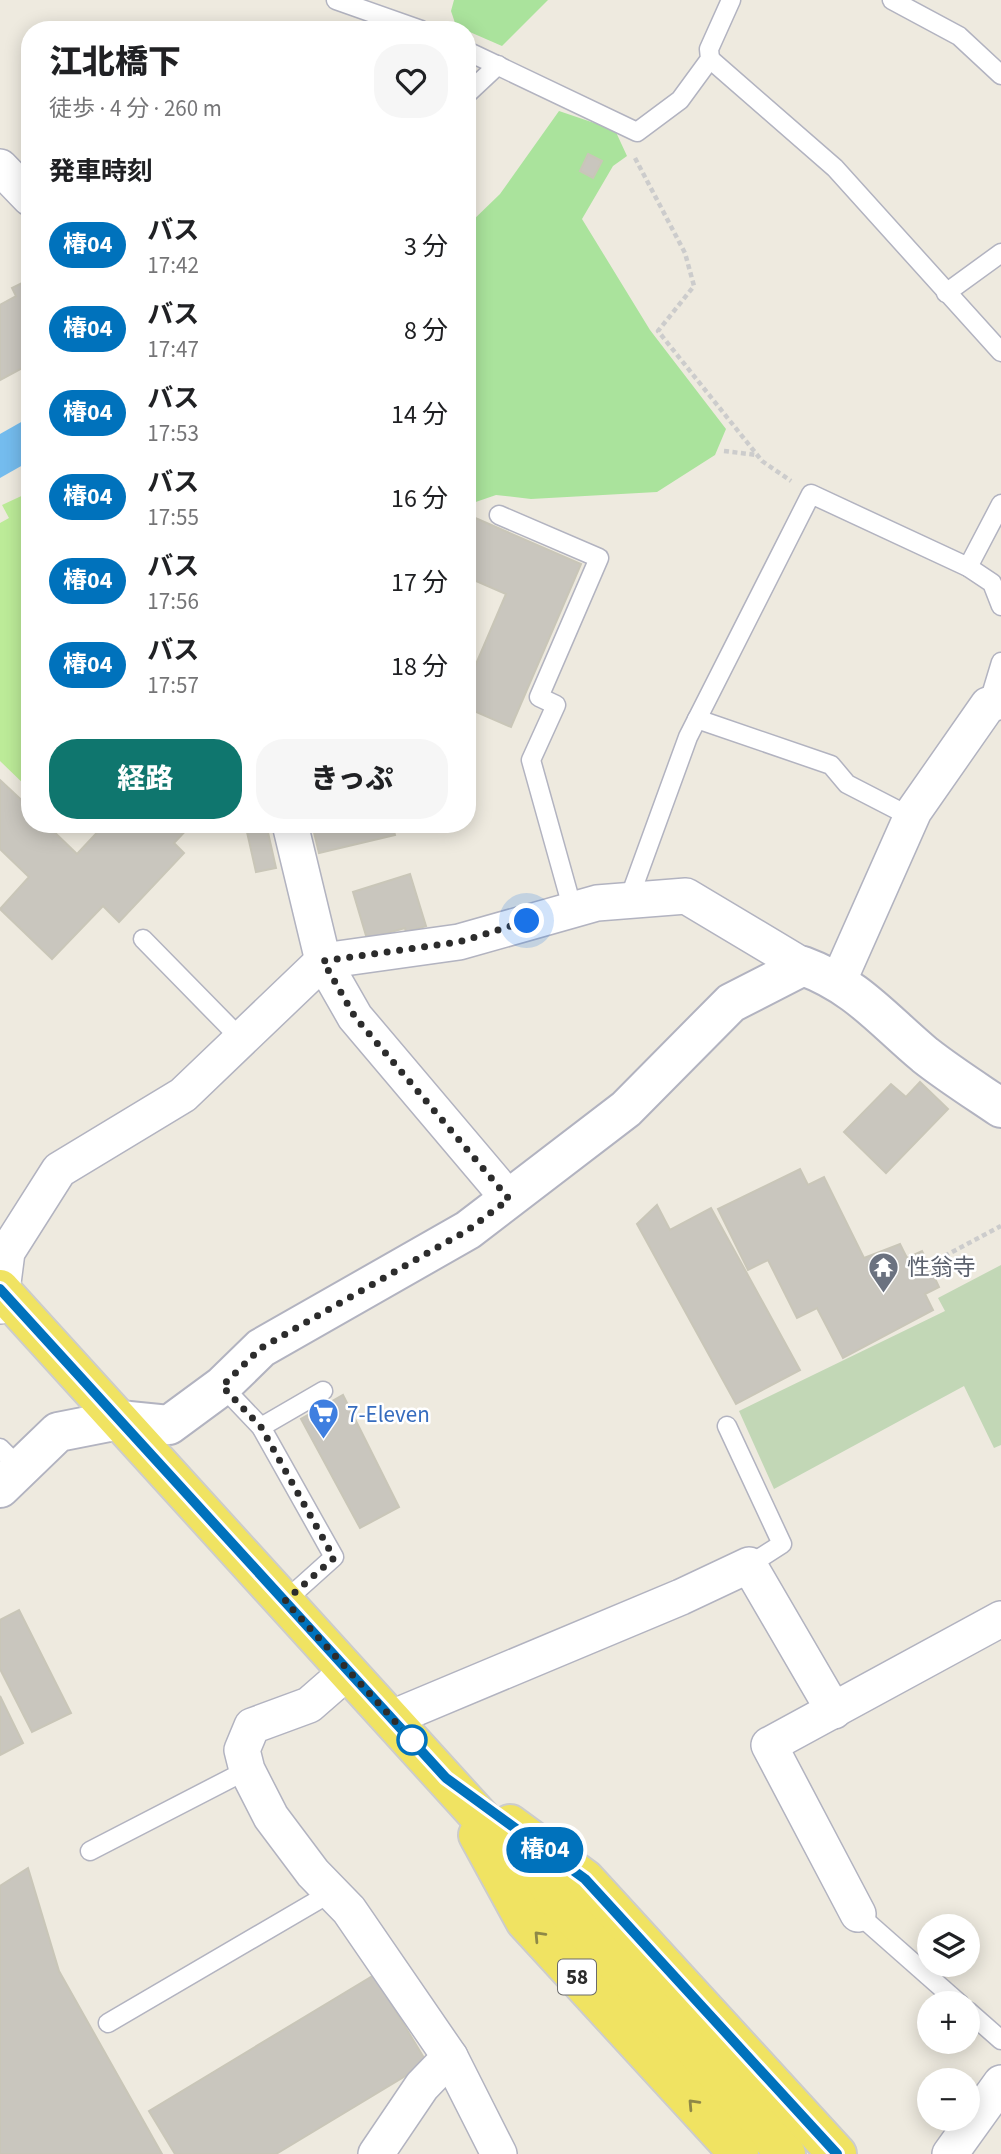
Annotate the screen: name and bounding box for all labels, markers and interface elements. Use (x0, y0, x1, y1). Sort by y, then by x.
text: 江北橋下 (49, 39, 181, 86)
button: heart (374, 44, 448, 118)
text: 徒歩 · 4 分 · 260 m (49, 92, 222, 125)
text: 発車時刻 (49, 153, 153, 190)
text: バス (147, 212, 199, 249)
text: 椿04 (63, 227, 112, 262)
text: 3 分 (404, 228, 448, 265)
text: 17:42 (147, 249, 199, 282)
text: バス (147, 296, 199, 333)
text: 椿04 (63, 311, 112, 346)
text: 8 分 (404, 312, 448, 349)
text: 17:47 (147, 333, 199, 366)
text: バス (147, 380, 199, 417)
text: 椿04 (63, 395, 112, 430)
text: 14 分 (391, 396, 448, 433)
text: 17:53 (147, 417, 199, 450)
text: バス (147, 464, 199, 501)
text: 椿04 (63, 479, 112, 514)
text: 16 分 (391, 480, 448, 517)
text: 17:55 (147, 501, 199, 534)
text: バス (147, 548, 199, 585)
text: 椿04 (63, 563, 112, 598)
text: 17 分 (391, 564, 448, 601)
text: 17:56 (147, 585, 199, 618)
text: バス (147, 632, 199, 669)
text: 椿04 (63, 647, 112, 682)
text: 18 分 (391, 648, 448, 685)
text: 17:57 (147, 669, 199, 702)
button: 経路 (49, 739, 242, 819)
button: きっぷ (256, 739, 448, 819)
your location (509, 903, 544, 938)
temple icon: 性翁寺 (867, 1250, 901, 1294)
place label: 性翁寺 (907, 1251, 976, 1284)
supermarket icon: 7-Eleven (307, 1397, 341, 1441)
place label: 7-Eleven (347, 1398, 430, 1431)
unlabelled marker (397, 1725, 427, 1755)
line badge: 椿04 (505, 1827, 585, 1873)
text: 椿04 (520, 1832, 570, 1867)
map controls (917, 1914, 980, 2131)
button: layers (917, 1914, 980, 1977)
one-way arrow (535, 1931, 547, 1944)
road number: 58 (558, 1960, 596, 1994)
button: + (917, 1991, 980, 2054)
button: − (917, 2068, 980, 2131)
one-way arrow (689, 2099, 701, 2112)

